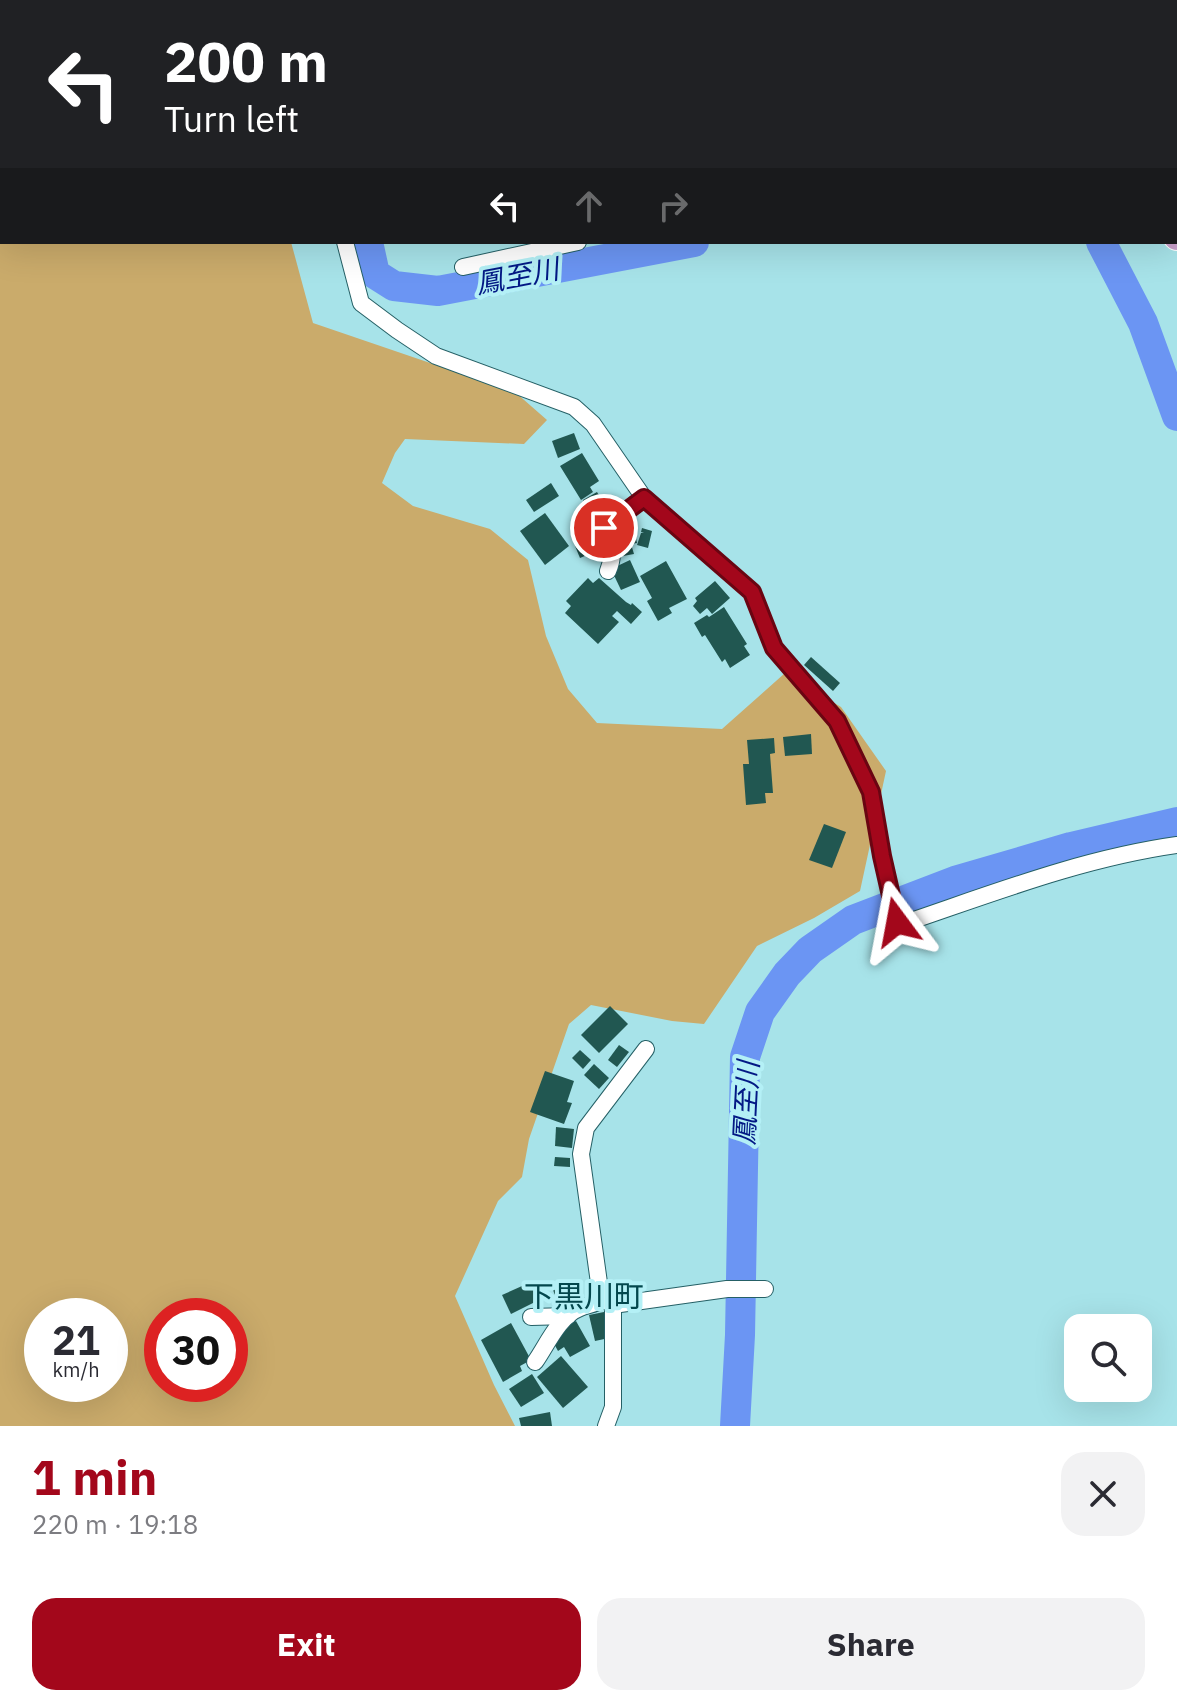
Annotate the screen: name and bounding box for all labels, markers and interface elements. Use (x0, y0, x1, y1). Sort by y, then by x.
text: 200 m (164, 25, 328, 97)
icon: left (32, 32, 136, 136)
text: Turn left (164, 95, 299, 142)
icon: left (483, 184, 527, 228)
icon: ahead (567, 184, 611, 228)
icon: right (651, 184, 695, 228)
water label: 鳳至川 (472, 249, 565, 302)
pin (570, 494, 638, 562)
icon: arrive (582, 506, 626, 550)
position arrow (855, 880, 939, 964)
water label: 鳳至川 (725, 1057, 766, 1146)
district label: 下黒川町 (524, 1276, 644, 1315)
speed limit sign: 30 (144, 1298, 248, 1402)
text: 21 (52, 1314, 100, 1366)
map controls (1064, 1314, 1152, 1402)
button: search (1064, 1314, 1152, 1402)
text: km/h (52, 1356, 100, 1383)
text: 1 min (32, 1446, 157, 1508)
button: close (1061, 1452, 1145, 1536)
text: 220 m · 19:18 (32, 1507, 198, 1541)
button: Exit (32, 1598, 581, 1690)
button: Share (597, 1598, 1145, 1690)

